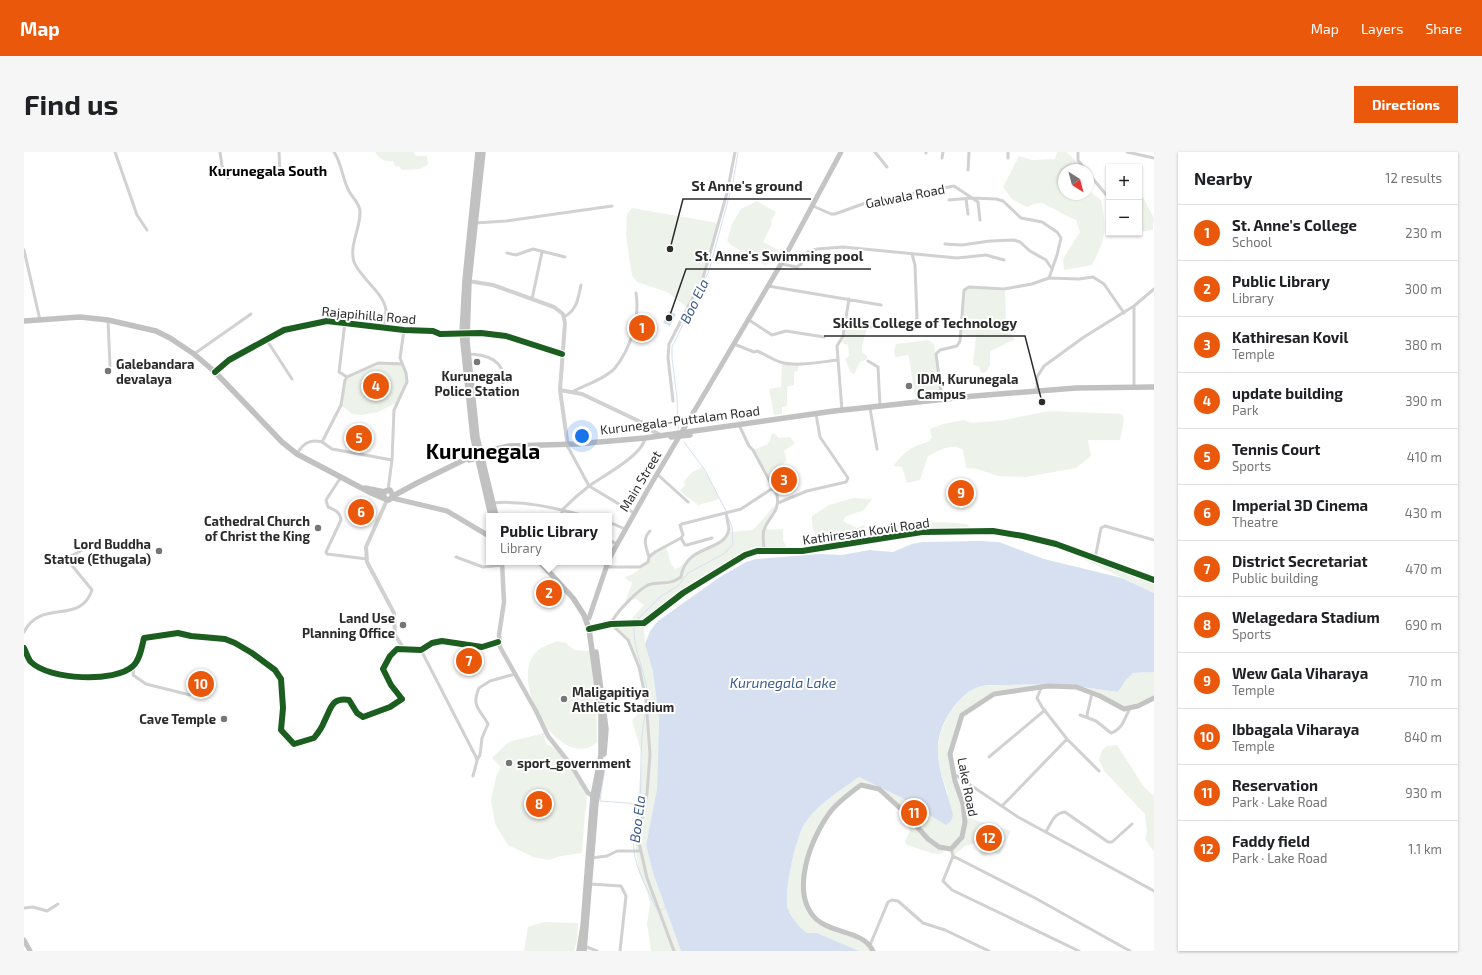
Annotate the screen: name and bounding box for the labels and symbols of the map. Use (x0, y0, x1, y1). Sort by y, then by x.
district label: Kurunegala South (209, 162, 327, 179)
north arrow (1058, 164, 1094, 200)
callout: St Anne's ground (683, 173, 811, 199)
text: St Anne's ground (691, 177, 803, 194)
street label: Galwala Road (864, 180, 946, 212)
callout: St. Anne's Swimming pool (686, 243, 871, 269)
text: St. Anne's Swimming pool (695, 247, 864, 264)
water label: Boo Ela (676, 276, 712, 326)
street label: Rajapihilla Road (321, 303, 417, 327)
callout: Skills College of Technology (824, 310, 1025, 336)
pin: 1 (629, 313, 655, 343)
text: Skills College of Technology (833, 314, 1017, 331)
place label: Galebandara devalaya (116, 356, 194, 387)
marker: Kurunegala Police Station (472, 357, 482, 367)
marker: Galebandara devalaya (103, 366, 113, 376)
place label: Kurunegala Police Station (435, 368, 520, 399)
pin: 4 (363, 371, 389, 401)
place label: IDM, Kurunegala Campus (917, 371, 1018, 402)
marker: IDM, Kurunegala Campus (904, 381, 914, 391)
street label: Kurunegala-Puttalam Road (599, 402, 761, 438)
pin: 5 (346, 423, 372, 453)
your location (572, 426, 592, 446)
district label: Kurunegala (426, 438, 540, 463)
street label: Main Street (616, 448, 664, 514)
pin: 3 (771, 465, 797, 495)
pin: 9 (948, 478, 974, 508)
pin: 6 (348, 497, 374, 527)
place label: Cathedral Church of Christ the King (204, 513, 310, 544)
street label: Kathiresan Kovil Road (801, 514, 931, 548)
marker: Cathedral Church of Christ the King (313, 523, 323, 533)
place label: Lord Buddha Statue (Ethugala) (44, 536, 151, 567)
marker: Lord Buddha Statue (Ethugala) (154, 546, 164, 556)
pin: 2 (536, 578, 562, 608)
place label: Land Use Planning Office (302, 610, 395, 641)
marker: Land Use Planning Office (398, 620, 408, 630)
pin: 7 (456, 646, 482, 676)
pin: 10 (188, 669, 214, 699)
water label: Kurunegala Lake (730, 674, 837, 691)
place label: Maligapitiya Athletic Stadium (572, 684, 674, 715)
marker: Maligapitiya Athletic Stadium (559, 694, 569, 704)
place label: Cave Temple (139, 711, 216, 727)
marker: Cave Temple (219, 714, 229, 724)
place label: sport_government (517, 755, 632, 771)
street label: Lake Road (954, 756, 982, 818)
marker: sport_government (504, 758, 514, 768)
pin: 8 (526, 789, 552, 819)
water label: Boo Ela (626, 794, 648, 844)
pin: 11 (901, 798, 927, 828)
pin: 12 (976, 823, 1002, 853)

